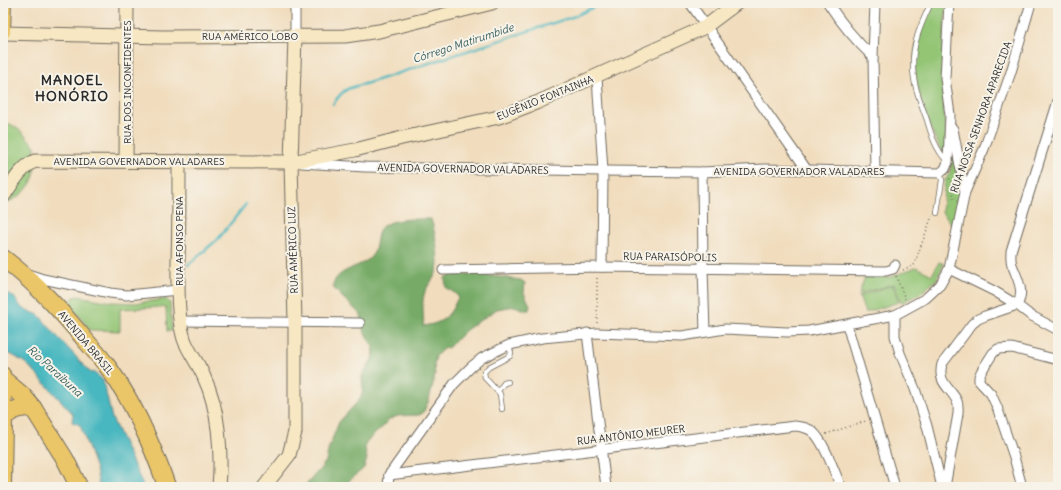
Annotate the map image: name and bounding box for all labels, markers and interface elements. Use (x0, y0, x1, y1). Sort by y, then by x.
street label: RUA DOS INCONFIDENTES (121, 20, 134, 144)
water label: Córrego Matirumbide (411, 20, 516, 66)
street label: RUA AMÉRICO LOBO (202, 30, 299, 43)
street label: RUA NOSSA SENHORA APARECIDA (948, 39, 1015, 194)
district label: MANOEL HONÓRIO (35, 71, 109, 105)
street label: EUGÊNIO FONTAINHA (495, 72, 596, 123)
street label: AVENIDA GOVERNADOR VALADARES (53, 155, 225, 168)
street label: AVENIDA GOVERNADOR VALADARES (377, 161, 549, 177)
street label: AVENIDA GOVERNADOR VALADARES (713, 165, 885, 178)
street label: RUA AFONSO PENA (173, 196, 186, 286)
street label: RUA AMÉRICO LUZ (285, 206, 301, 294)
street label: RUA PARAISÓPOLIS (623, 250, 717, 264)
street label: AVENIDA BRASIL (55, 308, 117, 378)
water label: Rio Paraibuna (25, 343, 86, 400)
street label: RUA ANTÔNIO MEURER (576, 422, 686, 448)

